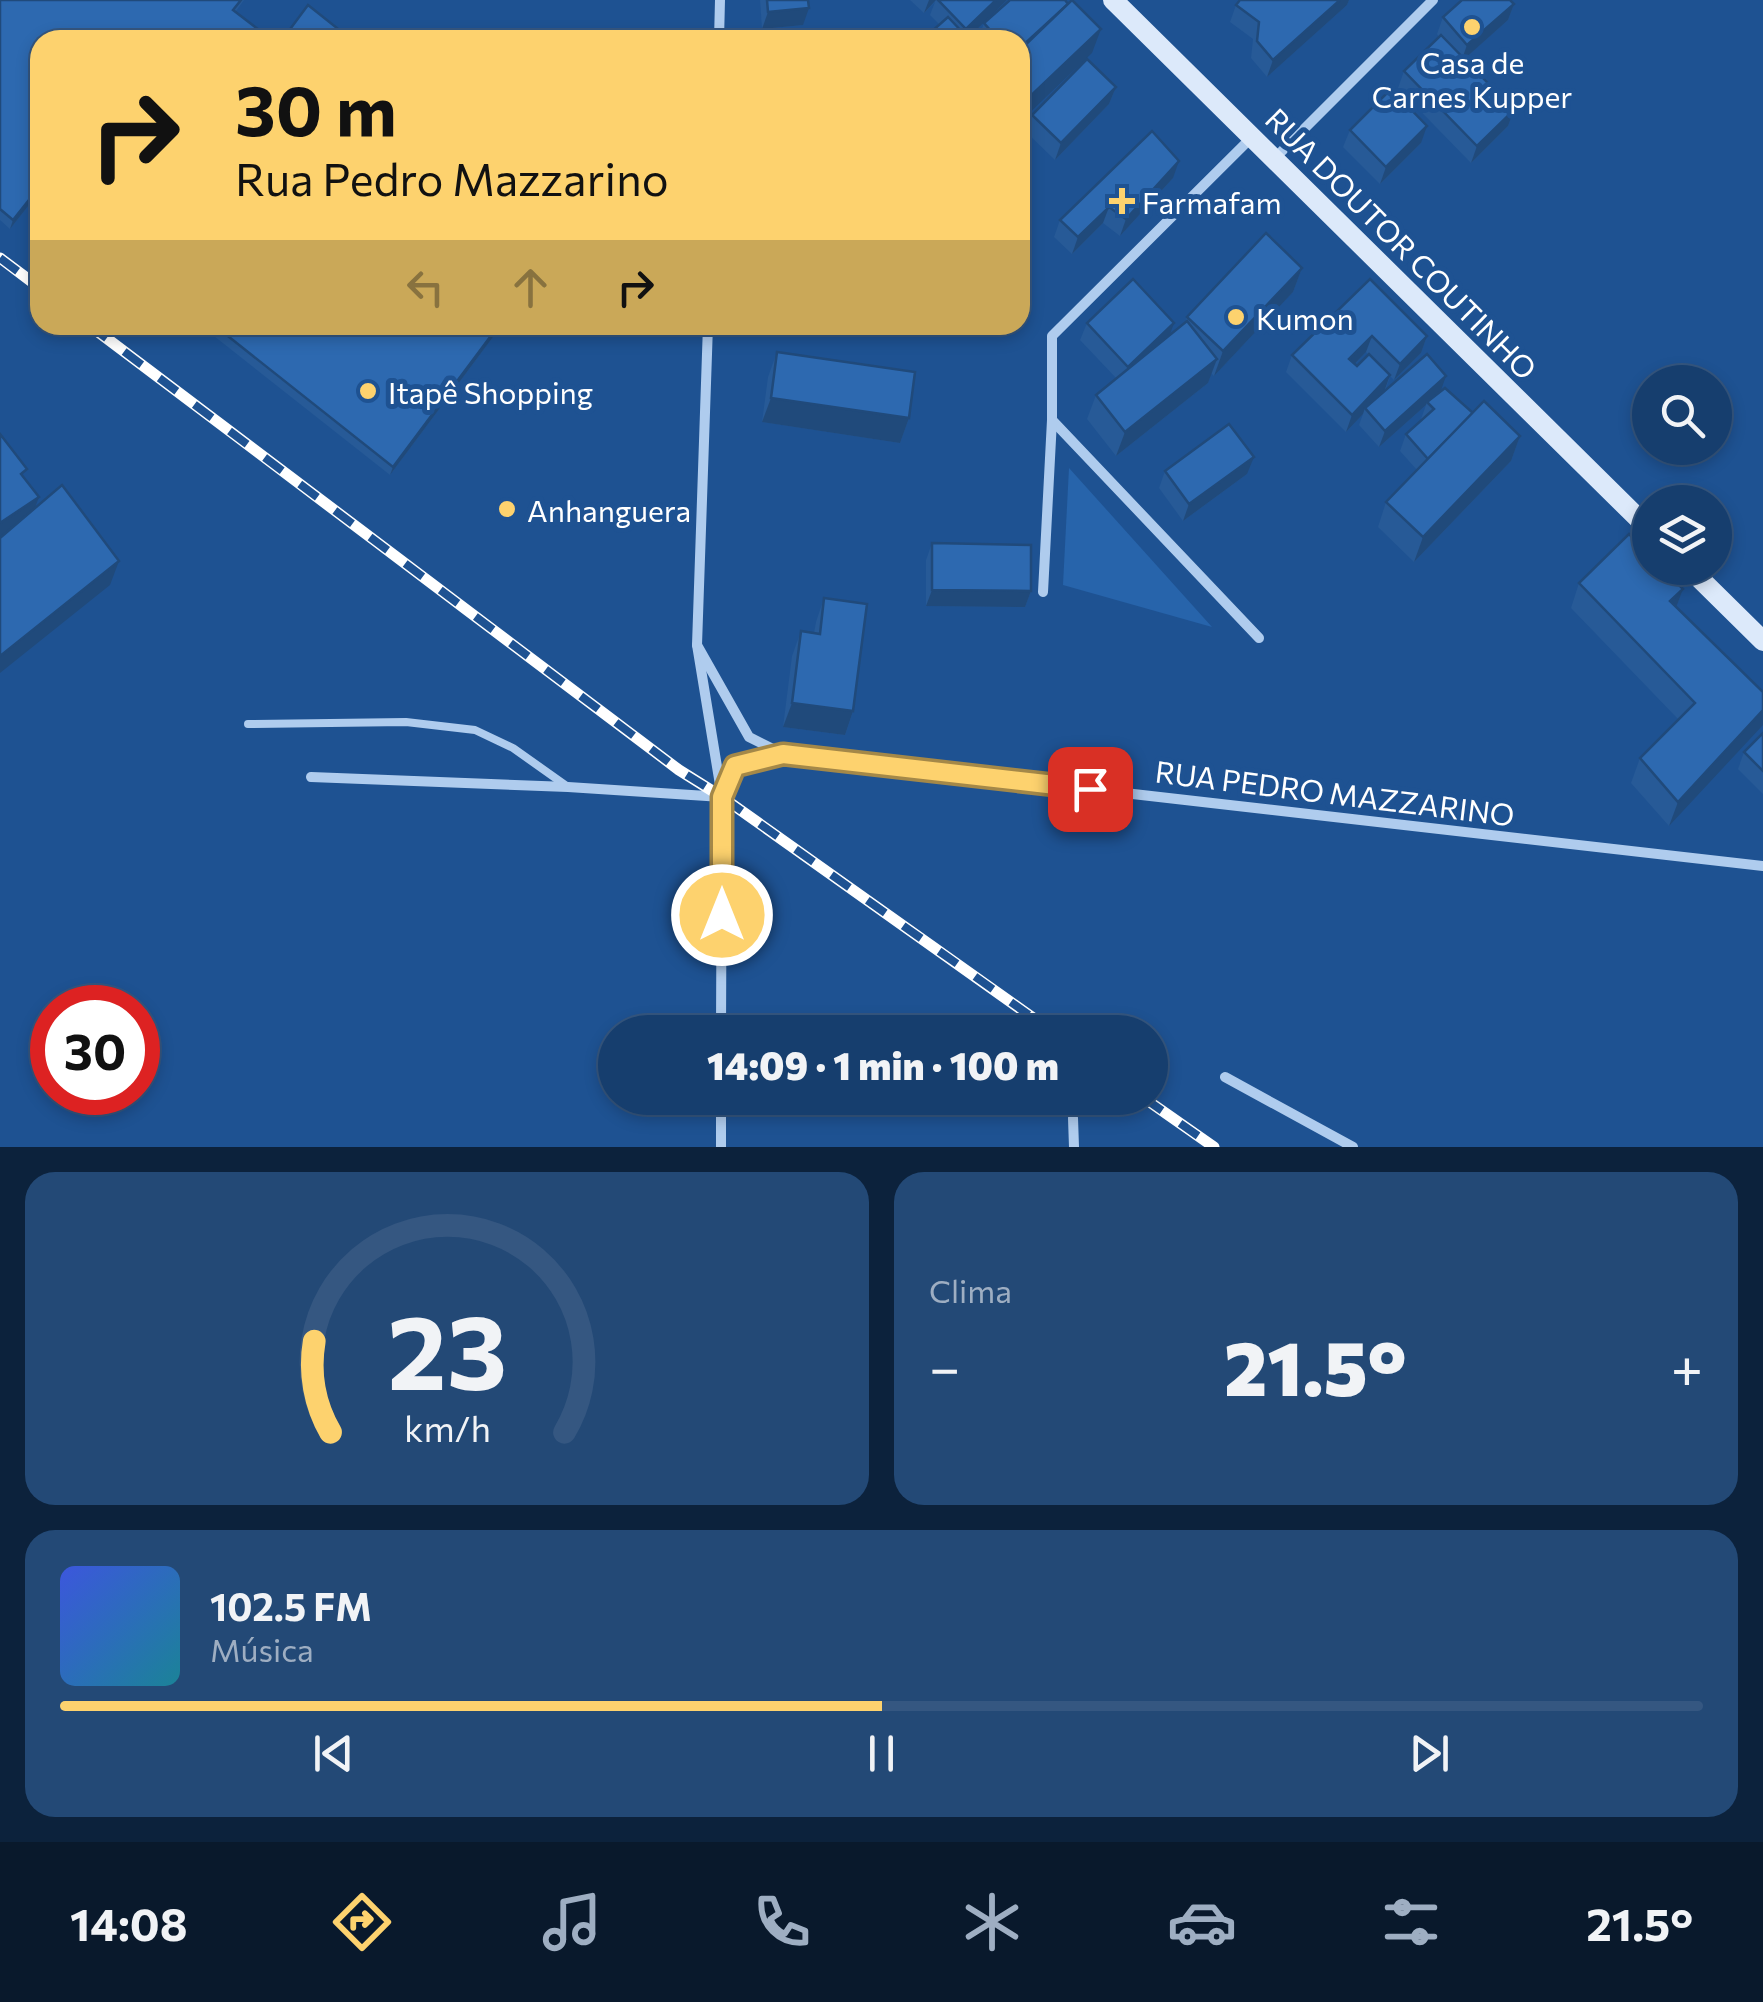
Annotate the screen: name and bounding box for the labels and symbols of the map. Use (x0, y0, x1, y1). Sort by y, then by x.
marker: Casa de Carnes Kupper (1461, 16, 1483, 38)
place label: Casa de Carnes Kupper (1372, 43, 1572, 114)
street label: RUA DOUTOR COUTINHO (1259, 100, 1545, 386)
place label: Farmafam (1142, 183, 1282, 220)
marker: Farmafam (1111, 190, 1133, 212)
place label: Kumon (1256, 299, 1354, 336)
marker: Kumon (1225, 306, 1247, 328)
place label: Itapê Shopping (388, 373, 593, 410)
marker: Itapê Shopping (357, 380, 379, 402)
place label: Anhanguera (527, 491, 691, 528)
marker: Anhanguera (496, 498, 518, 520)
pin (1048, 747, 1133, 832)
street label: RUA PEDRO MAZZARINO (1153, 752, 1517, 832)
position arrow (670, 863, 774, 967)
speed limit sign: 30 (30, 985, 160, 1115)

